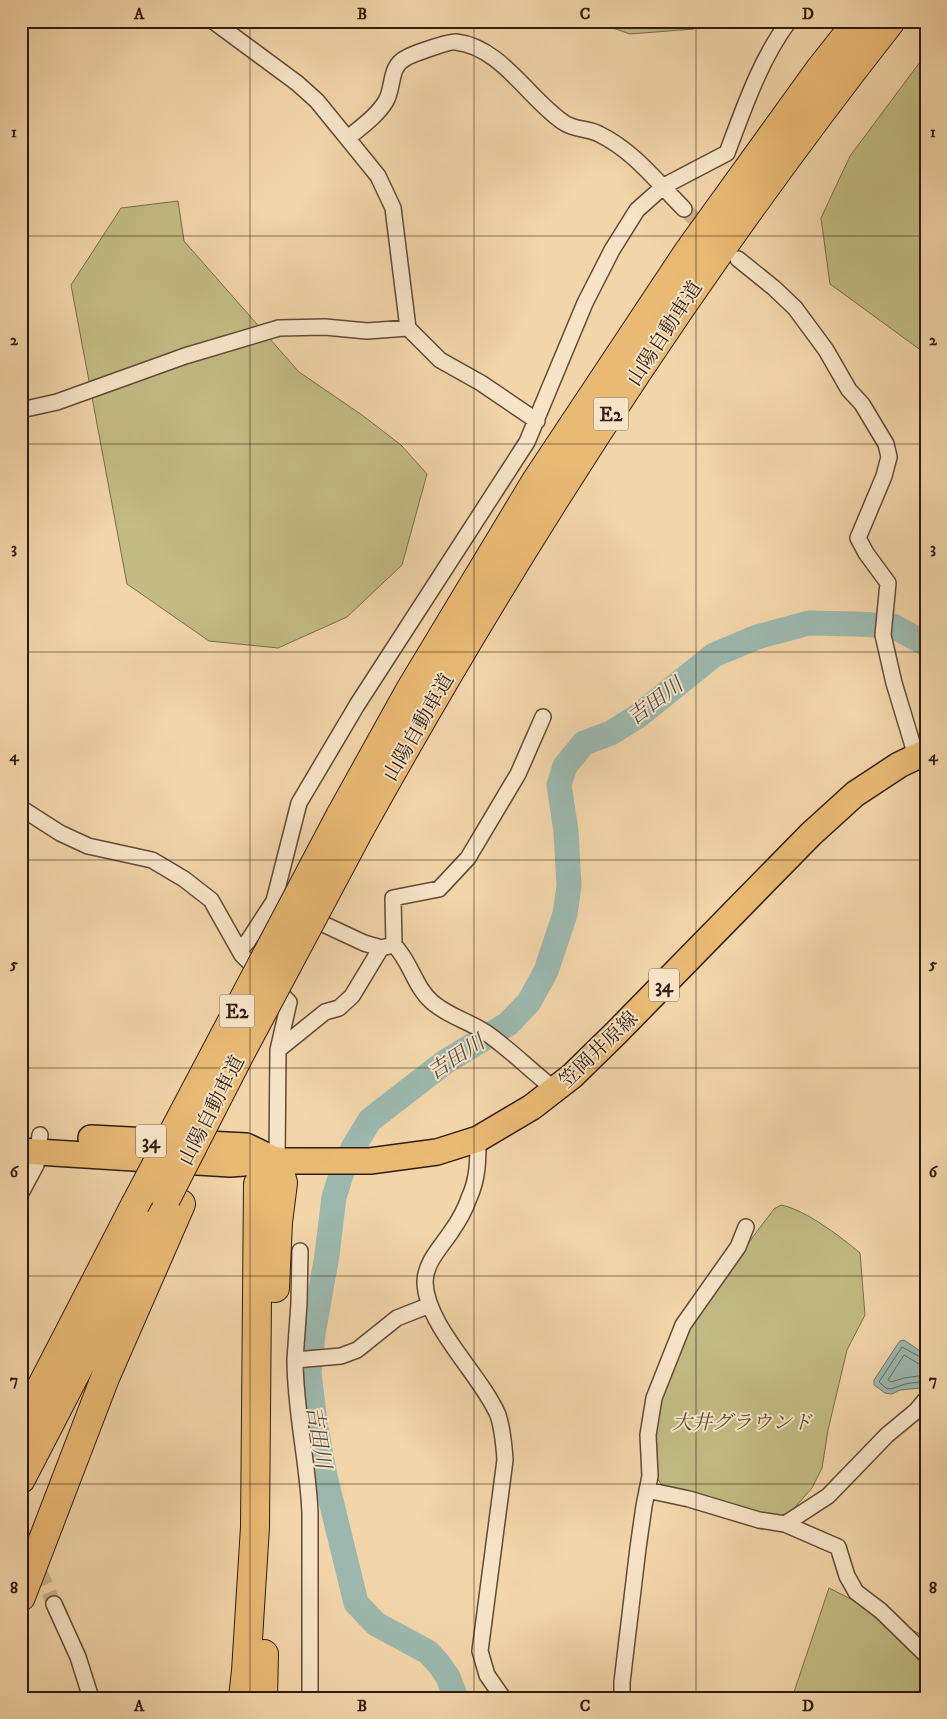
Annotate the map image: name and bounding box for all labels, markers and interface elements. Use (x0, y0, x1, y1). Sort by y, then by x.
text: A (133, 4, 145, 24)
text: B (357, 4, 367, 24)
text: C (580, 4, 590, 24)
text: D (802, 4, 814, 24)
text: 1 (11, 122, 17, 142)
text: 1 (930, 122, 936, 142)
street label: 山陽自動車道 (622, 277, 708, 391)
text: 2 (10, 330, 19, 350)
text: 2 (929, 330, 938, 350)
road number: E2 (594, 398, 628, 430)
text: 3 (11, 538, 17, 558)
text: 3 (930, 538, 936, 558)
street label: 山陽自動車道 (378, 670, 460, 786)
water label: 吉田川 (623, 671, 690, 731)
text: 4 (8, 746, 19, 766)
text: 4 (927, 746, 938, 766)
text: 5 (9, 954, 18, 974)
text: 5 (928, 954, 937, 974)
road number: 34 (649, 968, 679, 1002)
road number: E2 (220, 994, 254, 1028)
street label: 笠岡井原線 (554, 1006, 644, 1094)
water label: 吉田川 (423, 1029, 492, 1086)
street label: 山陽自動車道 (174, 1052, 251, 1170)
road number: 34 (136, 1124, 166, 1158)
text: 6 (10, 1162, 20, 1182)
text: 6 (929, 1162, 939, 1182)
text: 7 (10, 1370, 18, 1390)
text: 7 (929, 1370, 937, 1390)
water label: 吉田川 (300, 1404, 336, 1472)
park label: 大井グラウンド (672, 1411, 813, 1436)
text: 8 (10, 1578, 18, 1598)
text: 8 (929, 1578, 937, 1598)
text: A (133, 1696, 145, 1716)
text: B (357, 1696, 367, 1716)
text: C (580, 1696, 590, 1716)
text: D (802, 1696, 814, 1716)

